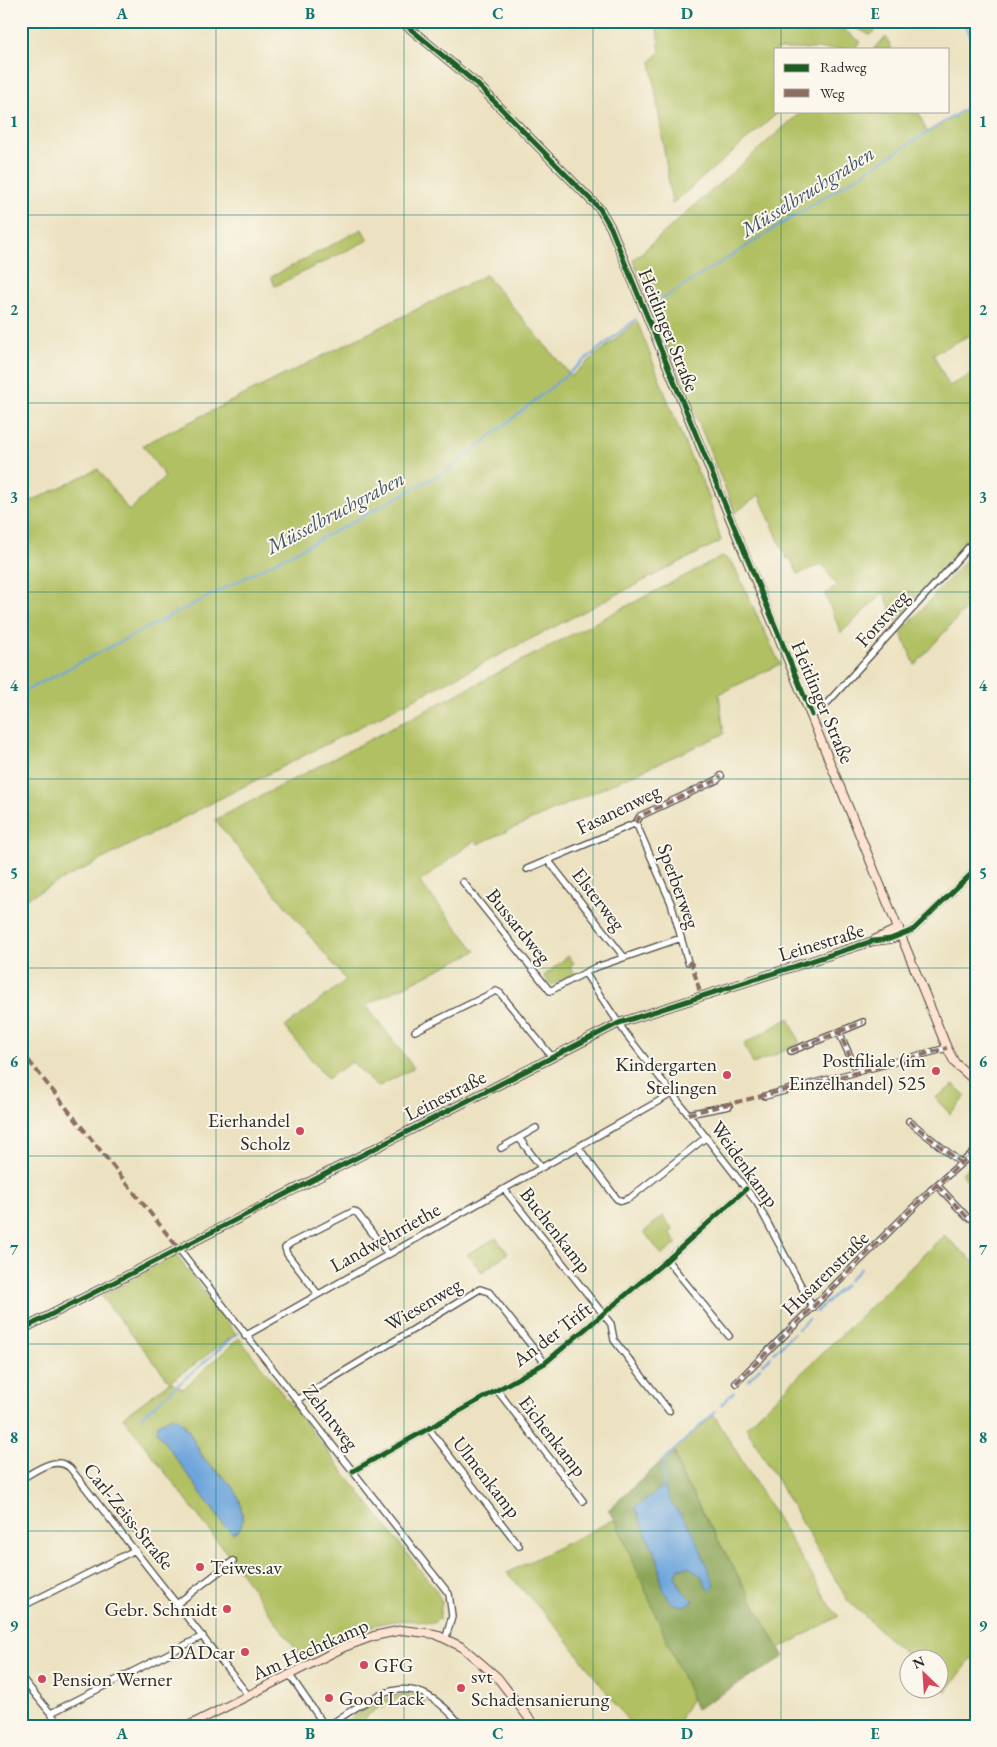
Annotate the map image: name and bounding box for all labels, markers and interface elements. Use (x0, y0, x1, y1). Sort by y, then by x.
text: A (115, 3, 128, 24)
text: B (305, 3, 315, 24)
text: C (492, 3, 504, 24)
text: D (681, 3, 693, 24)
text: E (870, 3, 880, 24)
legend (774, 48, 950, 112)
text: Radweg (820, 57, 867, 76)
text: Weg (820, 83, 845, 102)
text: 1 (10, 111, 18, 132)
text: 1 (979, 111, 987, 132)
water label: Müsselbruchgraben (733, 139, 879, 244)
street label: Heitlinger Straße (632, 265, 706, 396)
text: 2 (10, 299, 19, 320)
text: 2 (979, 299, 988, 320)
water label: Müsselbruchgraben (259, 464, 409, 561)
text: 3 (10, 487, 18, 508)
text: 3 (979, 487, 987, 508)
street label: Forstweg (849, 584, 915, 652)
street label: Heitlinger Straße (785, 637, 861, 767)
text: 4 (10, 675, 19, 696)
text: 4 (979, 675, 988, 696)
street label: Fasanenweg (572, 777, 664, 840)
street label: Sperberweg (652, 840, 706, 932)
street label: Elsterweg (566, 862, 632, 936)
text: 5 (10, 863, 18, 884)
text: 5 (979, 863, 987, 884)
street label: Bussardweg (481, 883, 558, 969)
street label: Leinestraße (775, 917, 867, 967)
place label: Postfiliale (im Einzelhandel) 525 (788, 1047, 926, 1096)
text: 6 (10, 1051, 19, 1072)
place label: Kindergarten Stelingen (615, 1051, 717, 1100)
text: 6 (979, 1051, 988, 1072)
street label: Leinestraße (400, 1063, 490, 1127)
marker: Postfiliale (im Einzelhandel) 525 (930, 1065, 942, 1077)
marker: Kindergarten Stelingen (721, 1069, 733, 1081)
place label: Eierhandel Scholz (208, 1107, 290, 1156)
street label: Weidenkamp (705, 1116, 785, 1212)
marker: Eierhandel Scholz (294, 1125, 306, 1137)
street label: Buchenkamp (514, 1182, 598, 1278)
street label: Landwehrriethe (325, 1196, 445, 1278)
street label: Husarenstraße (776, 1225, 874, 1321)
text: 7 (10, 1239, 19, 1260)
text: 7 (979, 1239, 988, 1260)
street label: Wiesenweg (380, 1271, 466, 1337)
street label: An der Trift (506, 1295, 597, 1373)
street label: Zehntweg (297, 1379, 365, 1455)
street label: Eichenkamp (513, 1390, 593, 1482)
text: 8 (10, 1427, 18, 1448)
text: 8 (979, 1427, 987, 1448)
street label: Ulmenkamp (447, 1431, 527, 1523)
street label: Carl-Zeiss-Straße (78, 1457, 180, 1575)
place label: Teiwes.av (210, 1554, 282, 1580)
marker: Teiwes.av (194, 1561, 206, 1573)
place label: Gebr. Schmidt (104, 1596, 218, 1622)
marker: Gebr. Schmidt (221, 1603, 233, 1615)
street label: Am Hechtkamp (247, 1612, 372, 1687)
text: 9 (10, 1615, 19, 1636)
text: 9 (979, 1615, 988, 1636)
place label: DADcar (169, 1639, 235, 1665)
marker: DADcar (239, 1646, 251, 1658)
north arrow (900, 1650, 950, 1700)
text: N (910, 1651, 928, 1673)
place label: GFG (374, 1652, 413, 1678)
marker: GFG (358, 1659, 370, 1671)
place label: svt Schadensanierung (471, 1663, 610, 1712)
place label: Pension Werner (52, 1666, 172, 1692)
marker: Pension Werner (36, 1673, 48, 1685)
marker: svt Schadensanierung (455, 1682, 467, 1694)
place label: Good Lack (339, 1685, 425, 1711)
marker: Good Lack (323, 1692, 335, 1704)
text: A (115, 1723, 128, 1744)
text: B (305, 1723, 315, 1744)
text: C (492, 1723, 504, 1744)
text: D (681, 1723, 693, 1744)
text: E (870, 1723, 880, 1744)

